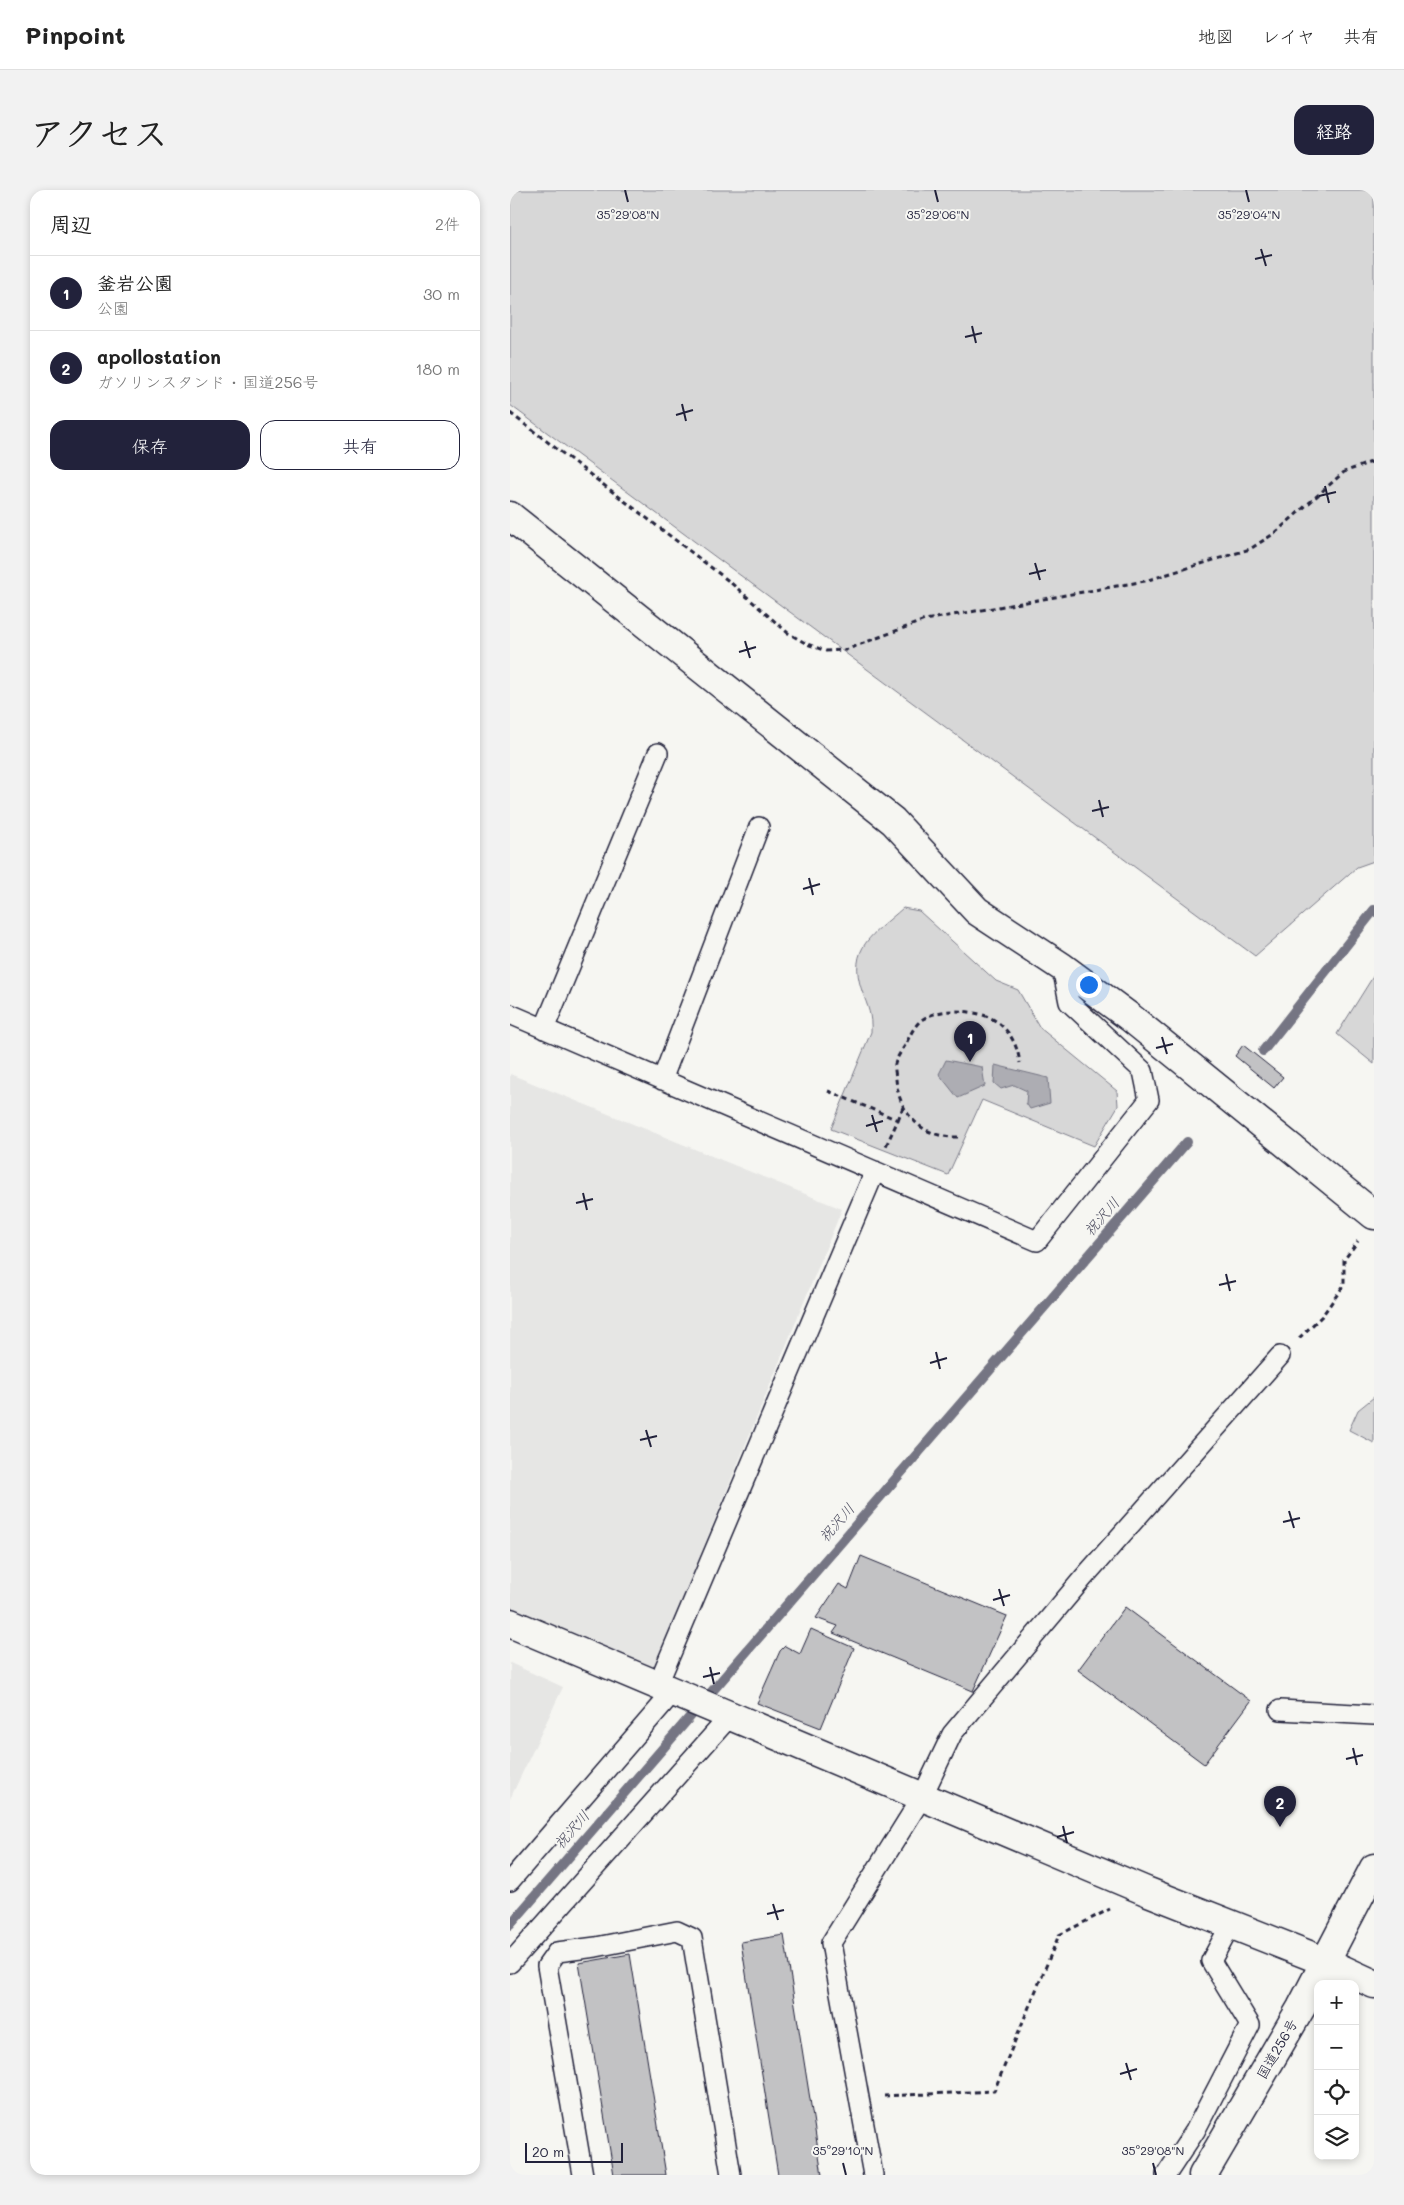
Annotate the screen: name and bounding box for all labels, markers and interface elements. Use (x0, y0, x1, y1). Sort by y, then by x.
text: Pinpoint (25, 19, 126, 50)
text: 地図 (1198, 24, 1234, 48)
text: レイヤ (1262, 24, 1315, 48)
text: 共有 (1343, 24, 1379, 48)
button: 経路 (1294, 105, 1374, 155)
text: アクセス (30, 109, 168, 155)
text: 35°29'08"N (597, 206, 659, 222)
text: 35°29'06"N (907, 206, 969, 222)
text: 35°29'04"N (1218, 206, 1280, 222)
text: 周辺 (50, 210, 92, 237)
text: 2件 (435, 213, 460, 234)
text: 釜岩公園 (97, 270, 173, 295)
text: 1 (62, 283, 70, 304)
text: 30 m (423, 283, 460, 304)
text: 公園 (97, 297, 129, 318)
text: apollostation (97, 344, 221, 369)
text: 2 (62, 358, 70, 379)
text: 180 m (415, 358, 460, 379)
text: ガソリンスタンド · 国道256号 (97, 371, 318, 392)
button: 保存 (50, 420, 250, 470)
button: 共有 (260, 420, 460, 470)
your location (1076, 972, 1102, 998)
pin: 1 (954, 1021, 986, 1062)
water label: 祝沢川 (1079, 1193, 1124, 1240)
water label: 祝沢川 (814, 1499, 859, 1546)
pin: 2 (1264, 1786, 1296, 1827)
water label: 祝沢川 (549, 1806, 594, 1853)
map controls (1314, 1980, 1359, 2160)
button: + (1314, 1980, 1359, 2025)
street label: 国道256号 (1252, 2015, 1301, 2082)
button: − (1314, 2025, 1359, 2070)
button: locate (1314, 2070, 1359, 2115)
button: layers (1314, 2115, 1359, 2160)
scale bar (525, 2140, 622, 2163)
text: 20 m (532, 2142, 564, 2161)
text: 35°29'10"N (813, 2142, 873, 2158)
text: 35°29'08"N (1122, 2142, 1184, 2158)

